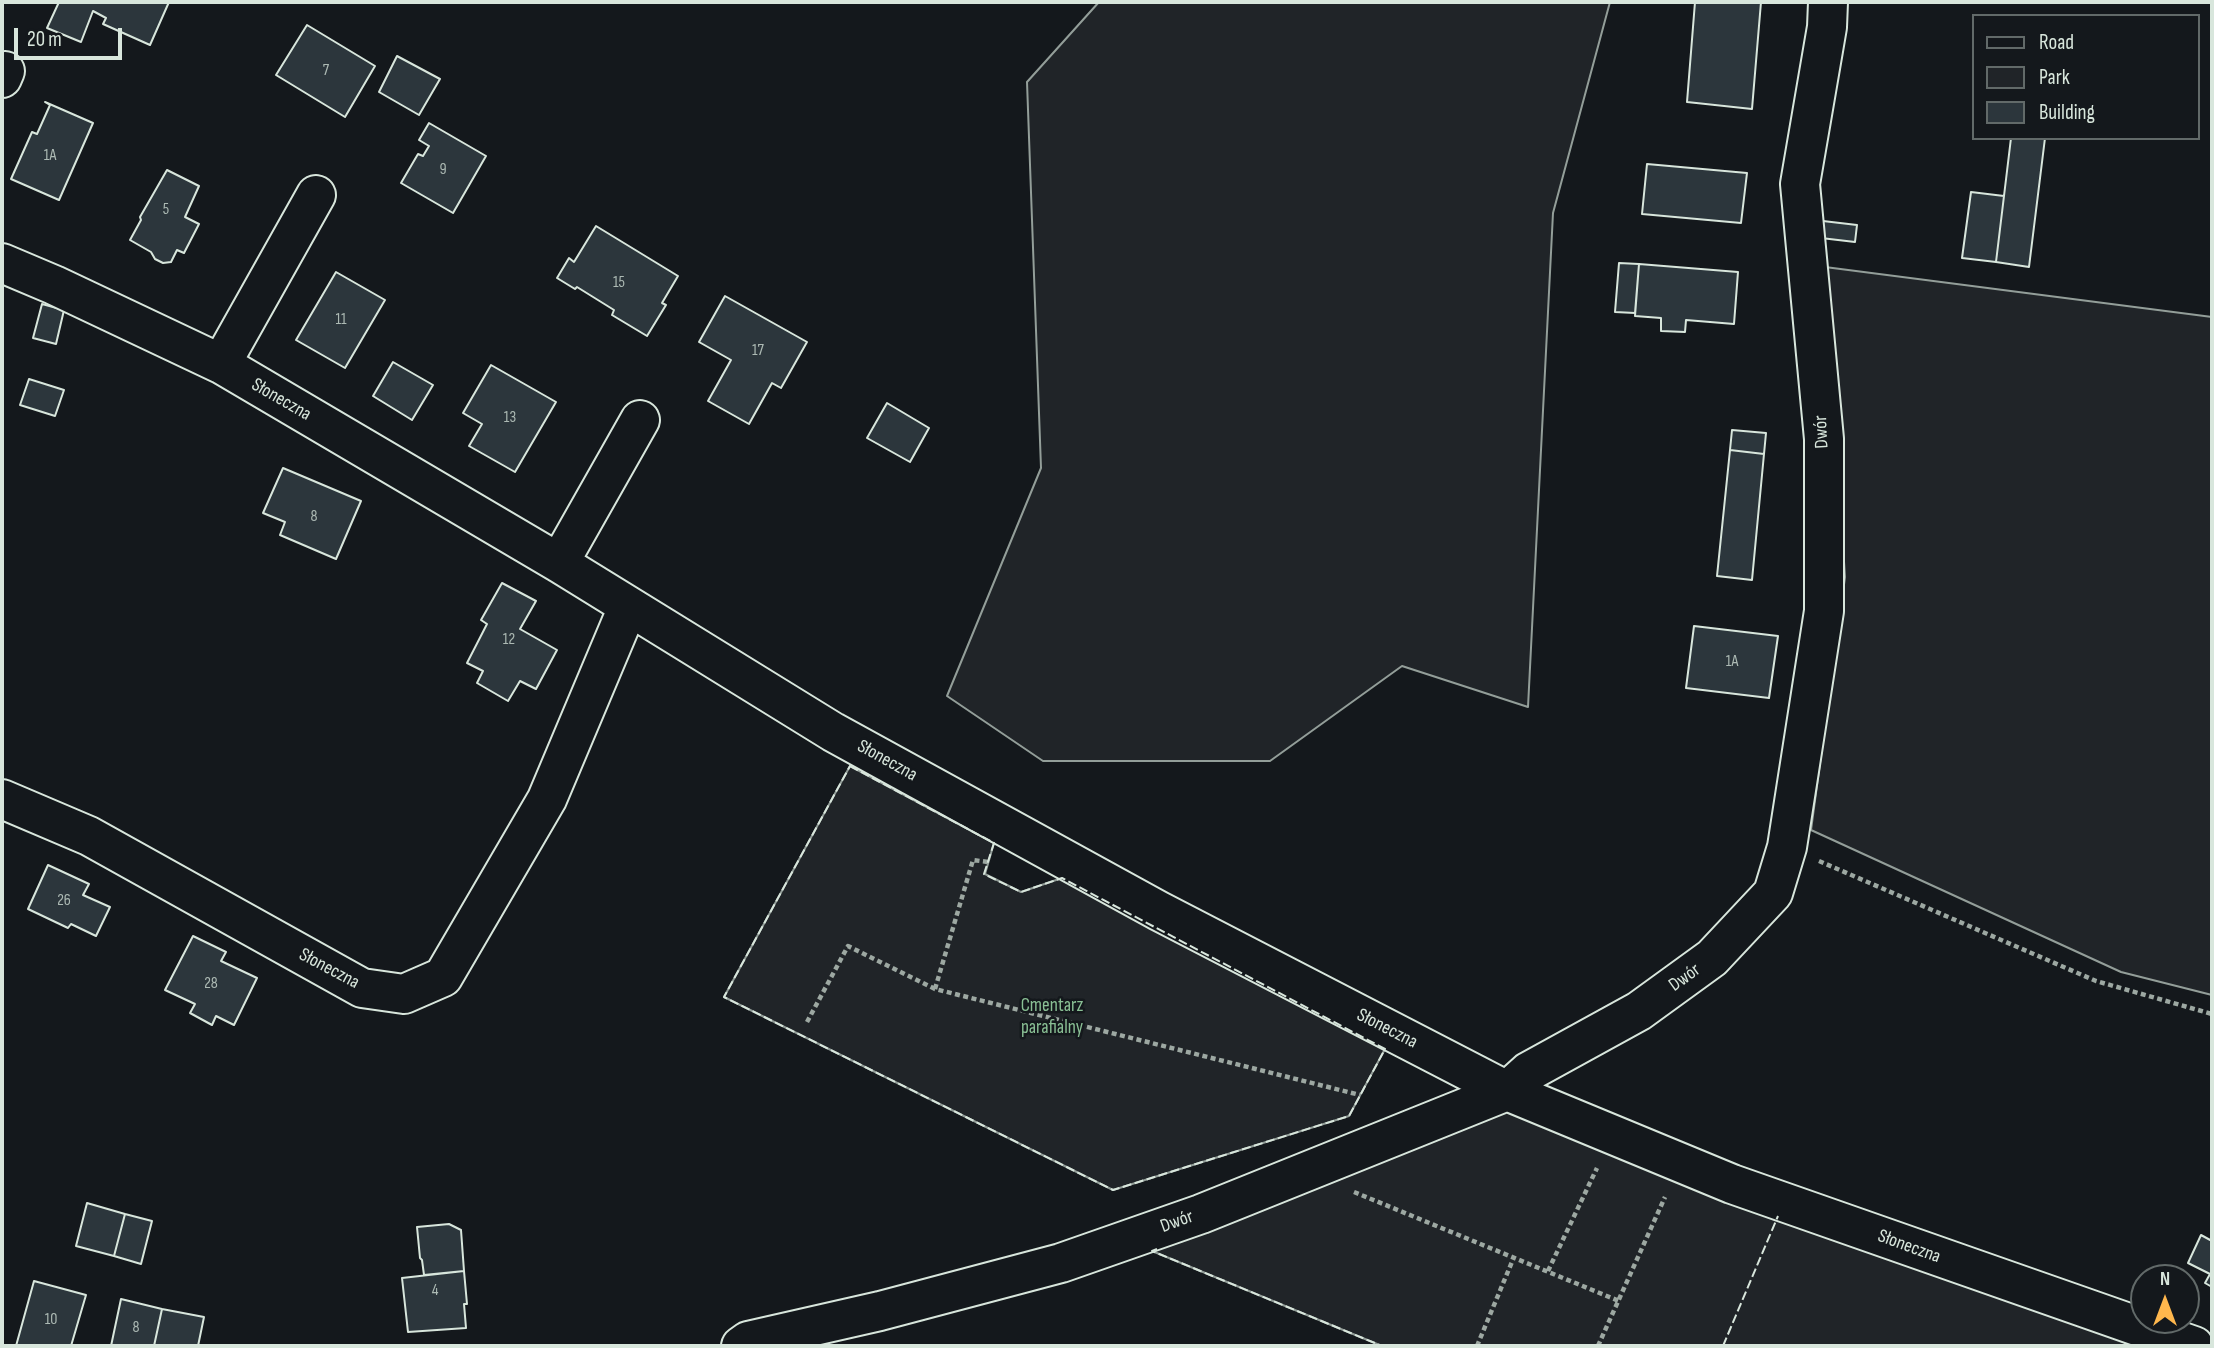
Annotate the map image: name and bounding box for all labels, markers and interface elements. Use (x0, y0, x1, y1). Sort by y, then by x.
scale bar (18, 14, 126, 58)
legend (1972, 14, 2200, 140)
text: 20 m (27, 27, 62, 52)
text: Road (2039, 30, 2074, 55)
house number: 7 (323, 61, 329, 81)
text: Park (2039, 65, 2070, 90)
text: Building (2039, 100, 2095, 125)
house number: 1A (44, 146, 56, 166)
house number: 9 (439, 160, 447, 180)
house number: 5 (163, 200, 169, 220)
house number: 15 (613, 273, 625, 293)
house number: 11 (335, 310, 347, 330)
house number: 17 (752, 341, 764, 361)
street label: Słoneczna (247, 374, 315, 426)
house number: 13 (504, 408, 516, 428)
street label: Dwór (1810, 415, 1834, 449)
house number: 8 (310, 507, 318, 527)
house number: 12 (503, 630, 515, 650)
house number: 1A (1726, 652, 1738, 672)
street label: Słoneczna (853, 735, 921, 787)
house number: 26 (57, 891, 71, 911)
street label: Słoneczna (295, 944, 363, 994)
street label: Dwór (1665, 959, 1705, 997)
house number: 28 (204, 974, 218, 994)
park label: Cmentarz parafialny (1021, 995, 1083, 1039)
street label: Słoneczna (1353, 1004, 1421, 1054)
street label: Dwór (1157, 1206, 1197, 1238)
street label: Słoneczna (1875, 1225, 1943, 1269)
north arrow (2130, 1264, 2200, 1334)
text: N (2160, 1268, 2170, 1291)
house number: 4 (432, 1281, 438, 1301)
house number: 10 (45, 1310, 57, 1330)
house number: 8 (132, 1318, 140, 1338)

